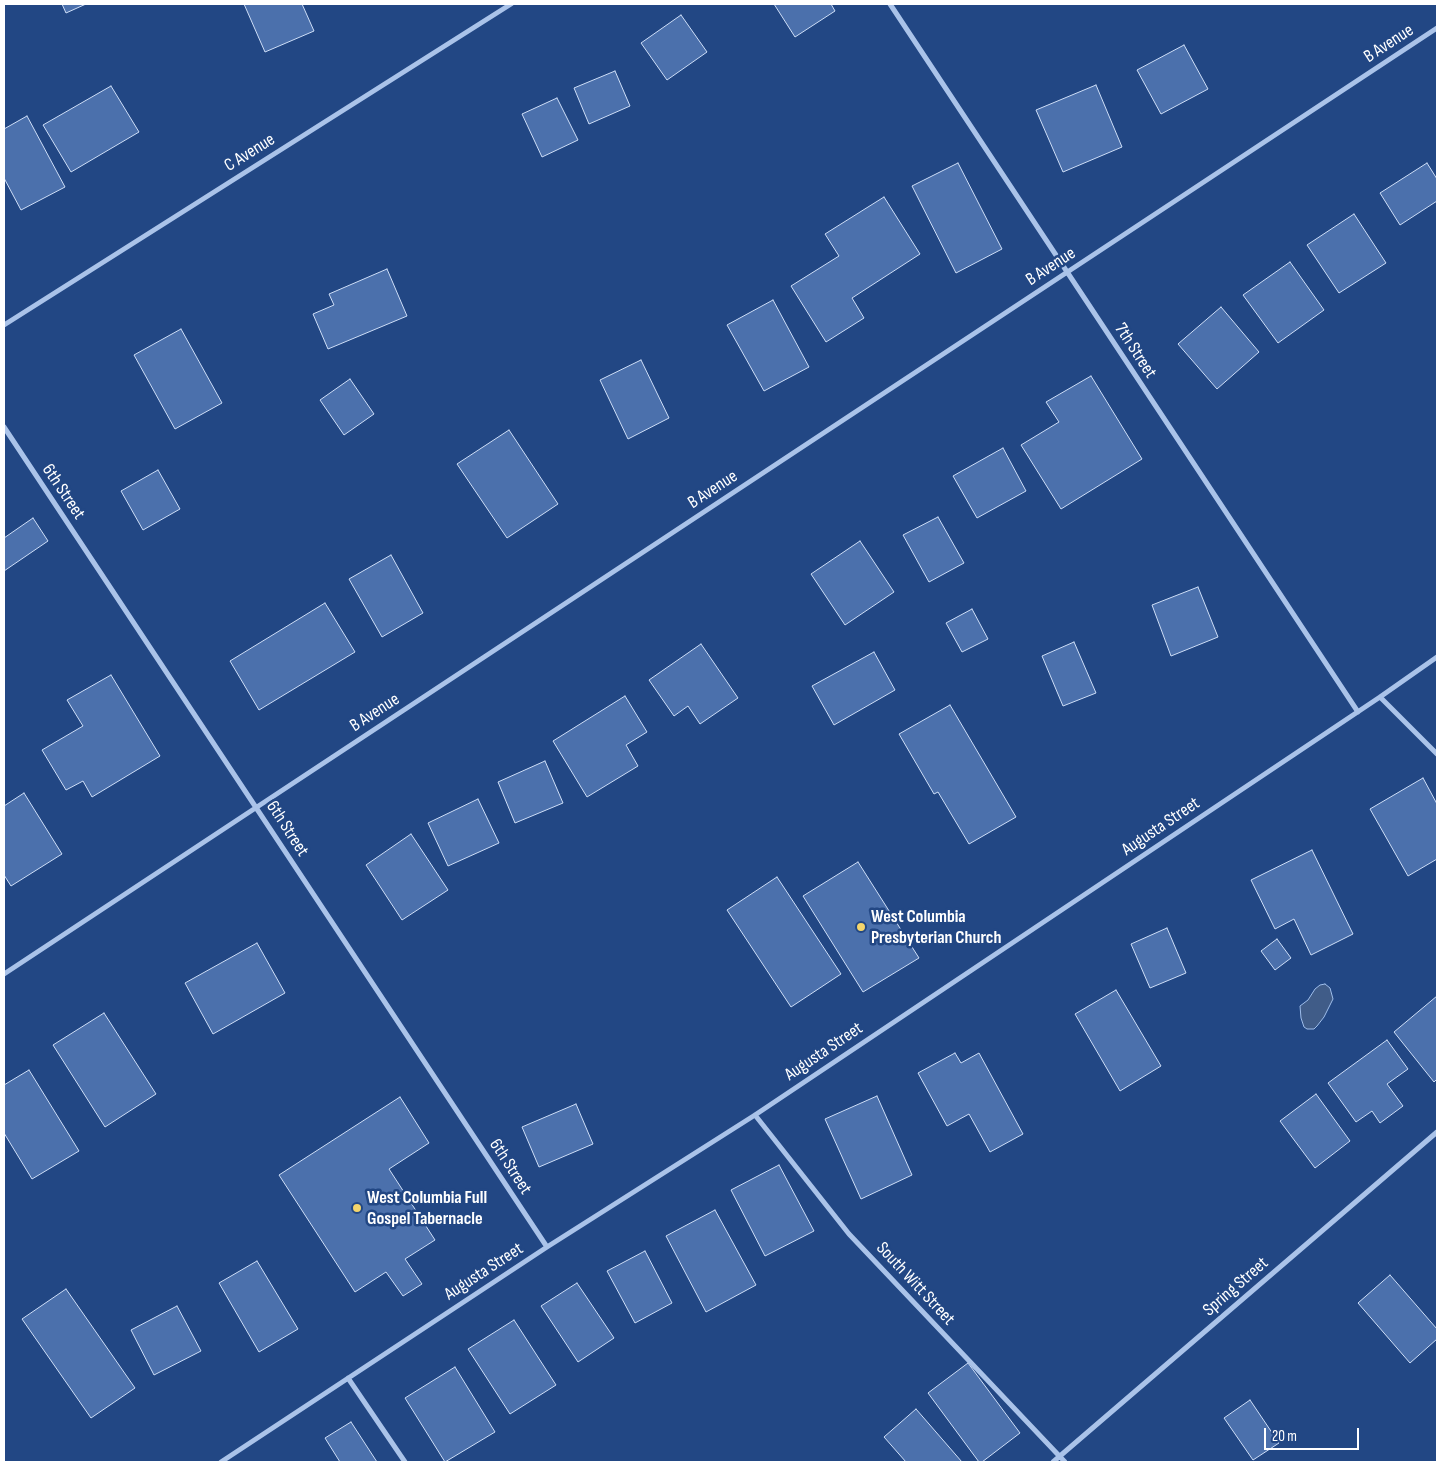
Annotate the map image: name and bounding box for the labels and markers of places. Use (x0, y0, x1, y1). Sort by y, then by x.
place label: West Columbia Presbyterian Church (871, 906, 1001, 949)
marker: West Columbia Presbyterian Church (855, 921, 867, 933)
place label: West Columbia Full Gospel Tabernacle (367, 1187, 487, 1230)
marker: West Columbia Full Gospel Tabernacle (351, 1202, 363, 1214)

